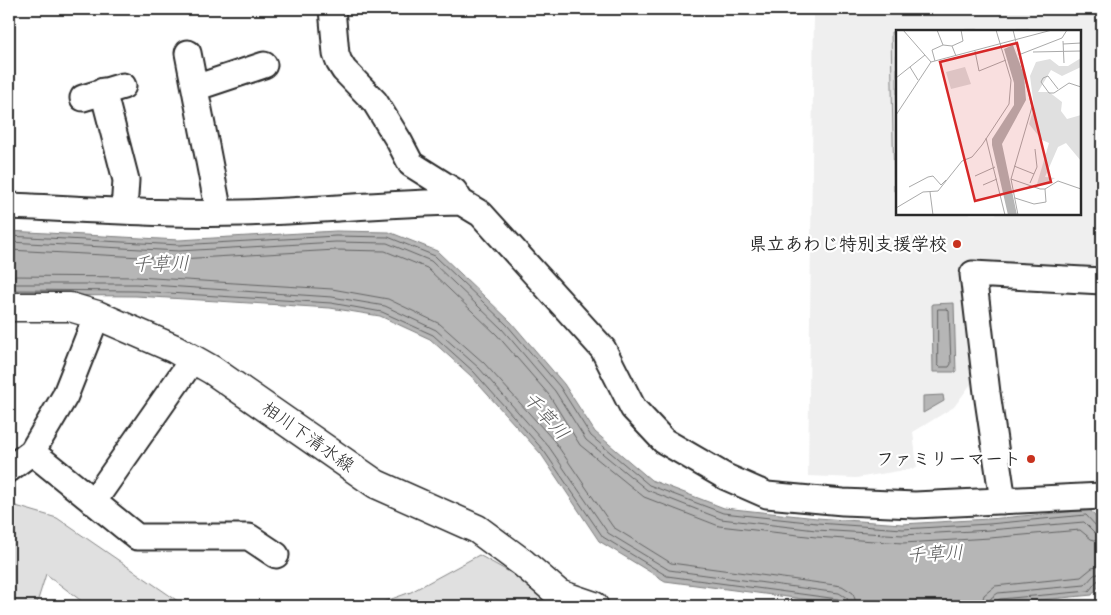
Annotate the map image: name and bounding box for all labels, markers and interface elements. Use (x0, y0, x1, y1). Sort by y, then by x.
inset map (896, 30, 1081, 215)
place label: 県立あわじ特別支援学校 (749, 234, 947, 255)
marker: 県立あわじ特別支援学校 (951, 238, 963, 250)
water label: 千草川 (132, 253, 190, 275)
water label: 千草川 (519, 387, 573, 445)
street label: 相川下清水線 (258, 397, 358, 477)
place label: ファミリーマート (876, 449, 1021, 470)
marker: ファミリーマート (1025, 453, 1037, 465)
water label: 千草川 (906, 542, 964, 566)

